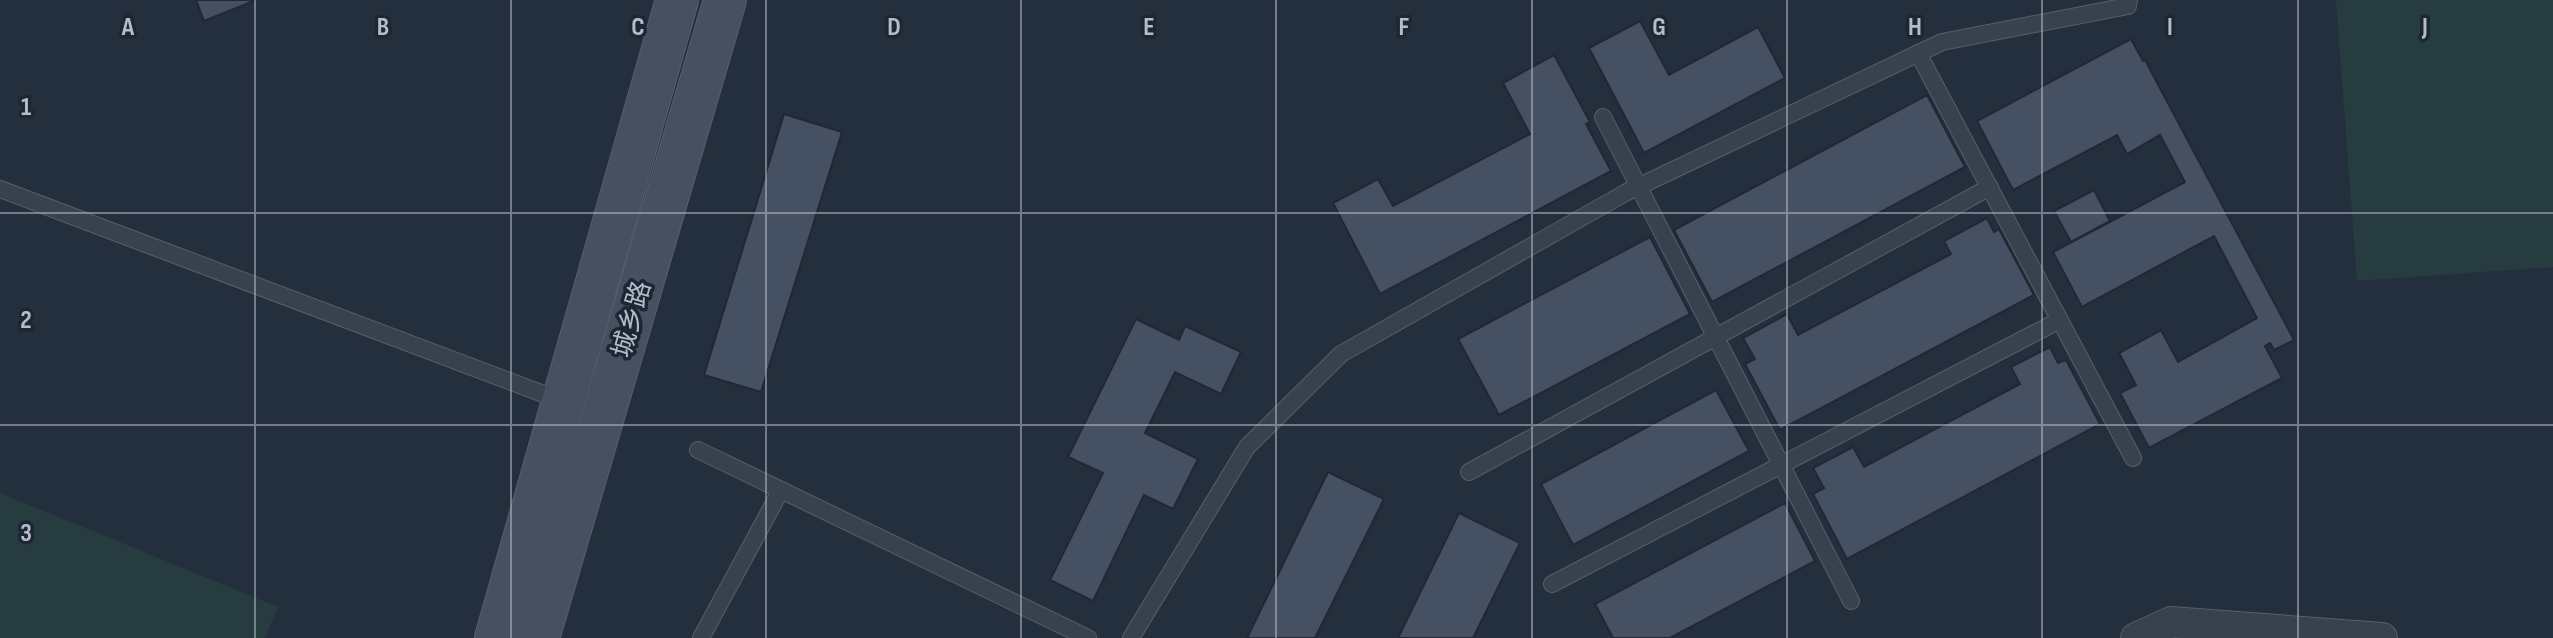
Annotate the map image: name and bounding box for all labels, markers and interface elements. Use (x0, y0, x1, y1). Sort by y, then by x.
text: A (121, 12, 135, 43)
text: B (377, 12, 389, 43)
text: C (631, 12, 645, 43)
text: D (887, 12, 901, 43)
text: E (1143, 12, 1155, 43)
text: F (1399, 12, 1410, 43)
text: G (1652, 12, 1666, 43)
text: H (1908, 12, 1922, 43)
text: I (2167, 12, 2173, 43)
text: J (2421, 12, 2428, 43)
text: 1 (21, 92, 31, 123)
street label: 城乡路 (607, 278, 658, 361)
text: 2 (20, 305, 32, 336)
text: 3 (20, 518, 32, 549)

